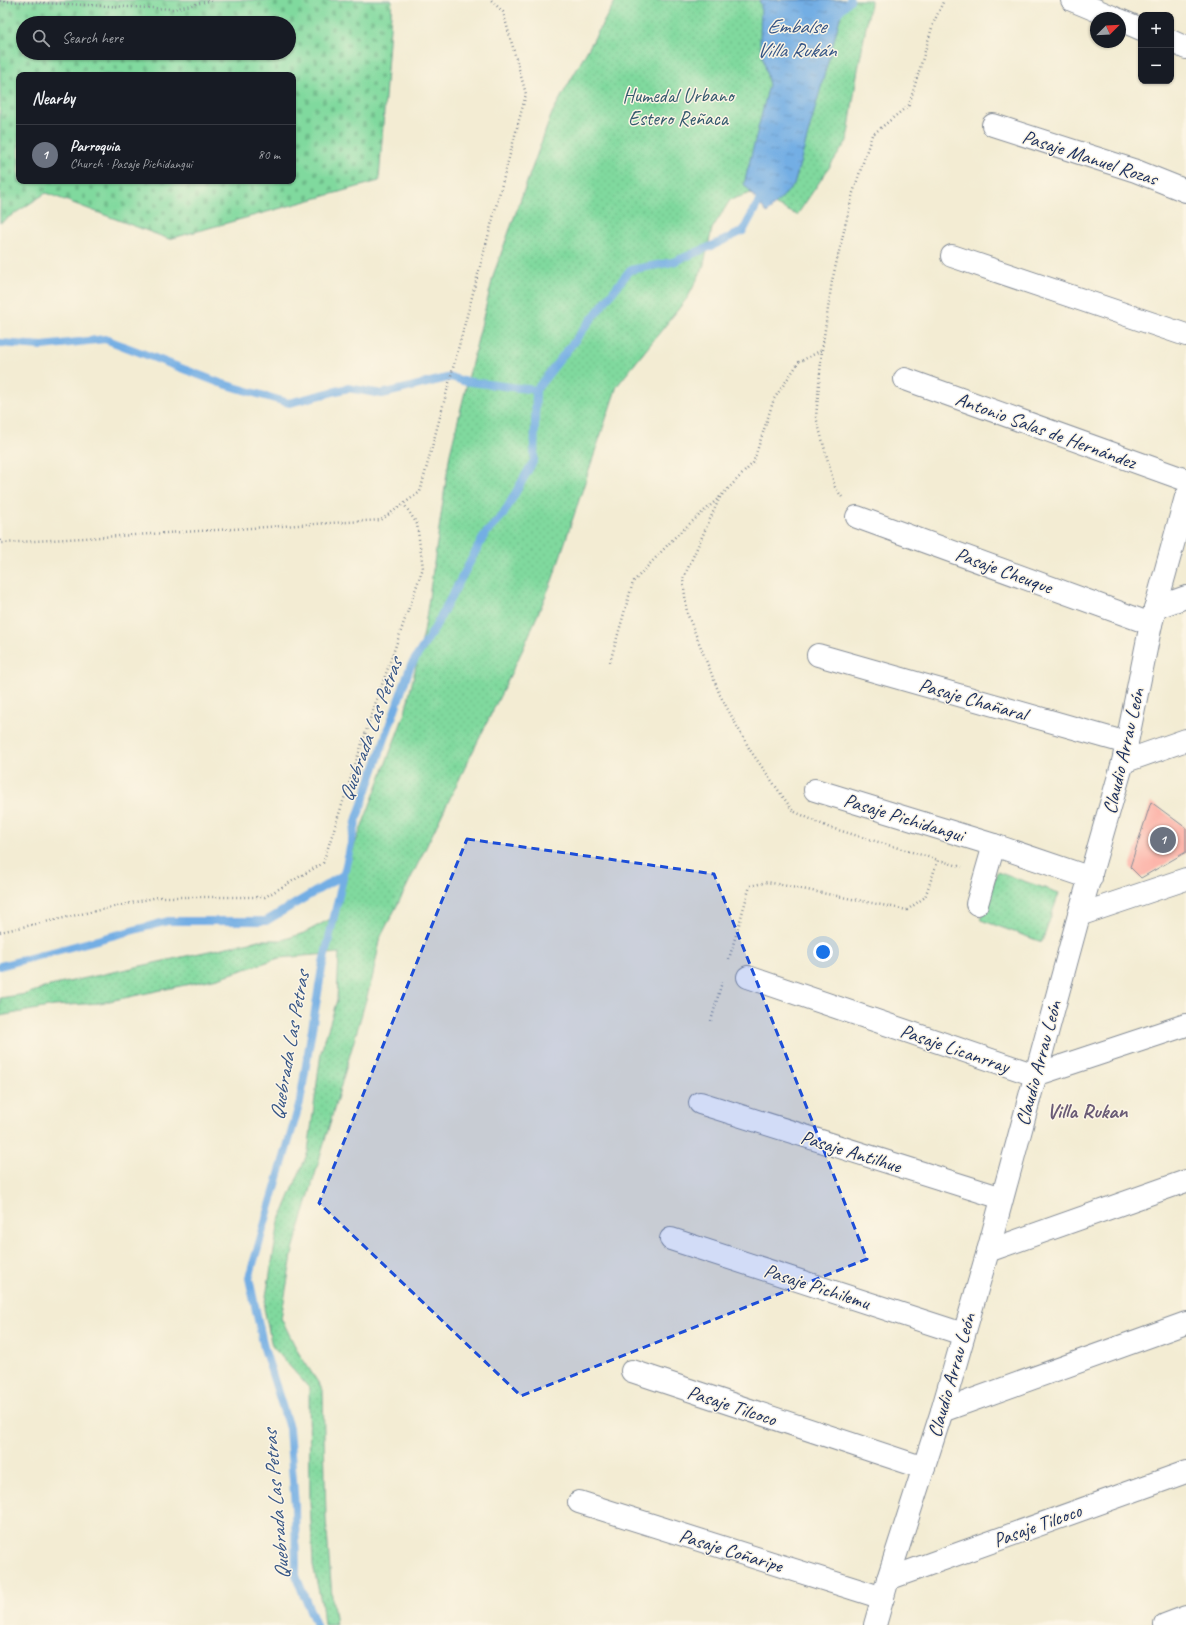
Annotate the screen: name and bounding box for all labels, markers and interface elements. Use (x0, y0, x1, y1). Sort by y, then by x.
north arrow (1090, 12, 1126, 48)
map controls (1138, 12, 1174, 84)
button: + (1138, 12, 1174, 48)
water label: Embalse Villa Rukán (756, 13, 837, 63)
search box (16, 16, 296, 60)
icon: search (30, 27, 52, 49)
text: Search here (62, 29, 123, 48)
button: − (1138, 48, 1174, 84)
park label: Humedal Urbano Estero Reñaca (622, 83, 736, 131)
text: Nearby (32, 88, 75, 109)
street label: Pasaje Manuel Rozas (1019, 124, 1163, 192)
text: Parroquia (70, 137, 120, 156)
text: 1 (42, 147, 48, 163)
text: 80 m (258, 147, 280, 163)
text: Church · Pasaje Pichidangui (70, 156, 192, 172)
street label: Antonio Salas de Hernández (952, 386, 1141, 475)
street label: Pasaje Cheuque (952, 541, 1057, 600)
water label: Quebrada Las Petras (332, 652, 409, 805)
street label: Pasaje Chañaral (916, 672, 1033, 728)
street label: Claudio Arrau León (1097, 685, 1150, 816)
street label: Pasaje Pichidangui (841, 787, 969, 848)
pin: 1 (1150, 825, 1176, 855)
your location (813, 942, 833, 962)
water label: Quebrada Las Petras (263, 966, 315, 1122)
street label: Claudio Arrau León (1010, 997, 1067, 1128)
street label: Pasaje Licanrray (897, 1018, 1015, 1080)
district label: Villa Rukan (1047, 1098, 1129, 1124)
street label: Pasaje Antilhue (798, 1124, 905, 1179)
street label: Pasaje Pichilemu (761, 1258, 874, 1316)
street label: Claudio Arrau León (922, 1309, 981, 1440)
street label: Pasaje Tilcoco (684, 1379, 780, 1432)
water label: Quebrada Las Petras (256, 1425, 295, 1581)
street label: Pasaje Tilcoco (990, 1498, 1086, 1553)
street label: Pasaje Coñaripe (676, 1523, 787, 1578)

